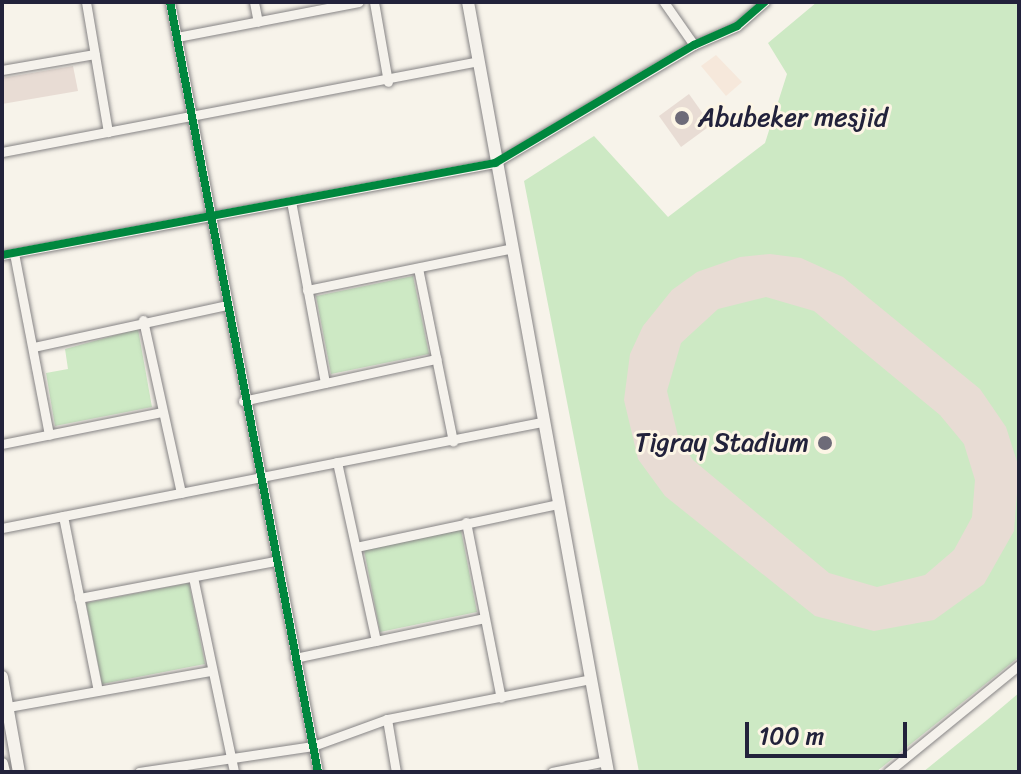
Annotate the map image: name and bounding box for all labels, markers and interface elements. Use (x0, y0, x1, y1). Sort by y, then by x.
place label: Abubeker mesjid (698, 102, 888, 134)
marker: Abubeker mesjid (673, 109, 691, 127)
place label: Tigray Stadium (635, 427, 809, 459)
marker: Tigray Stadium (816, 434, 834, 452)
scale bar (749, 706, 911, 756)
text: 100 m (759, 715, 824, 757)

